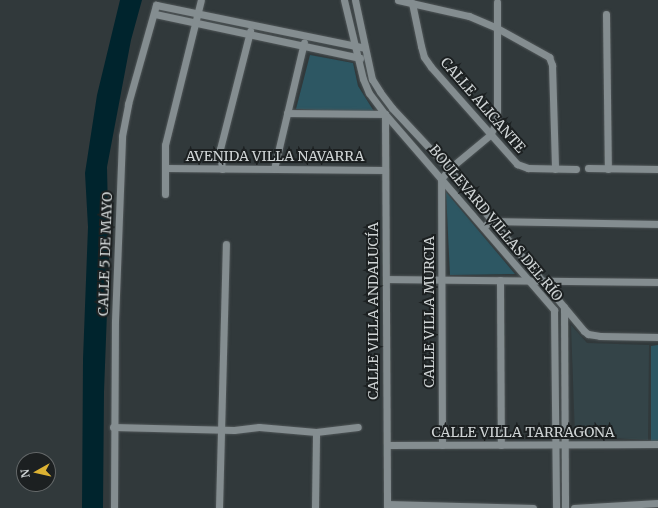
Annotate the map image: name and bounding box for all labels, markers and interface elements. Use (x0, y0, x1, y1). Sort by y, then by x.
street label: CALLE ALICANTE (437, 54, 529, 156)
street label: BOULEVARD VILLAS DEL RÍO (426, 141, 566, 305)
street label: AVENIDA VILLA NAVARRA (186, 148, 364, 164)
street label: CALLE 5 DE MAYO (94, 192, 116, 316)
street label: CALLE VILLA ANDALUCÍA (365, 222, 381, 400)
street label: CALLE VILLA MURCIA (421, 236, 437, 388)
street label: CALLE VILLA TARRAGONA (431, 424, 615, 440)
north arrow (16, 452, 56, 492)
text: N (18, 468, 33, 479)

